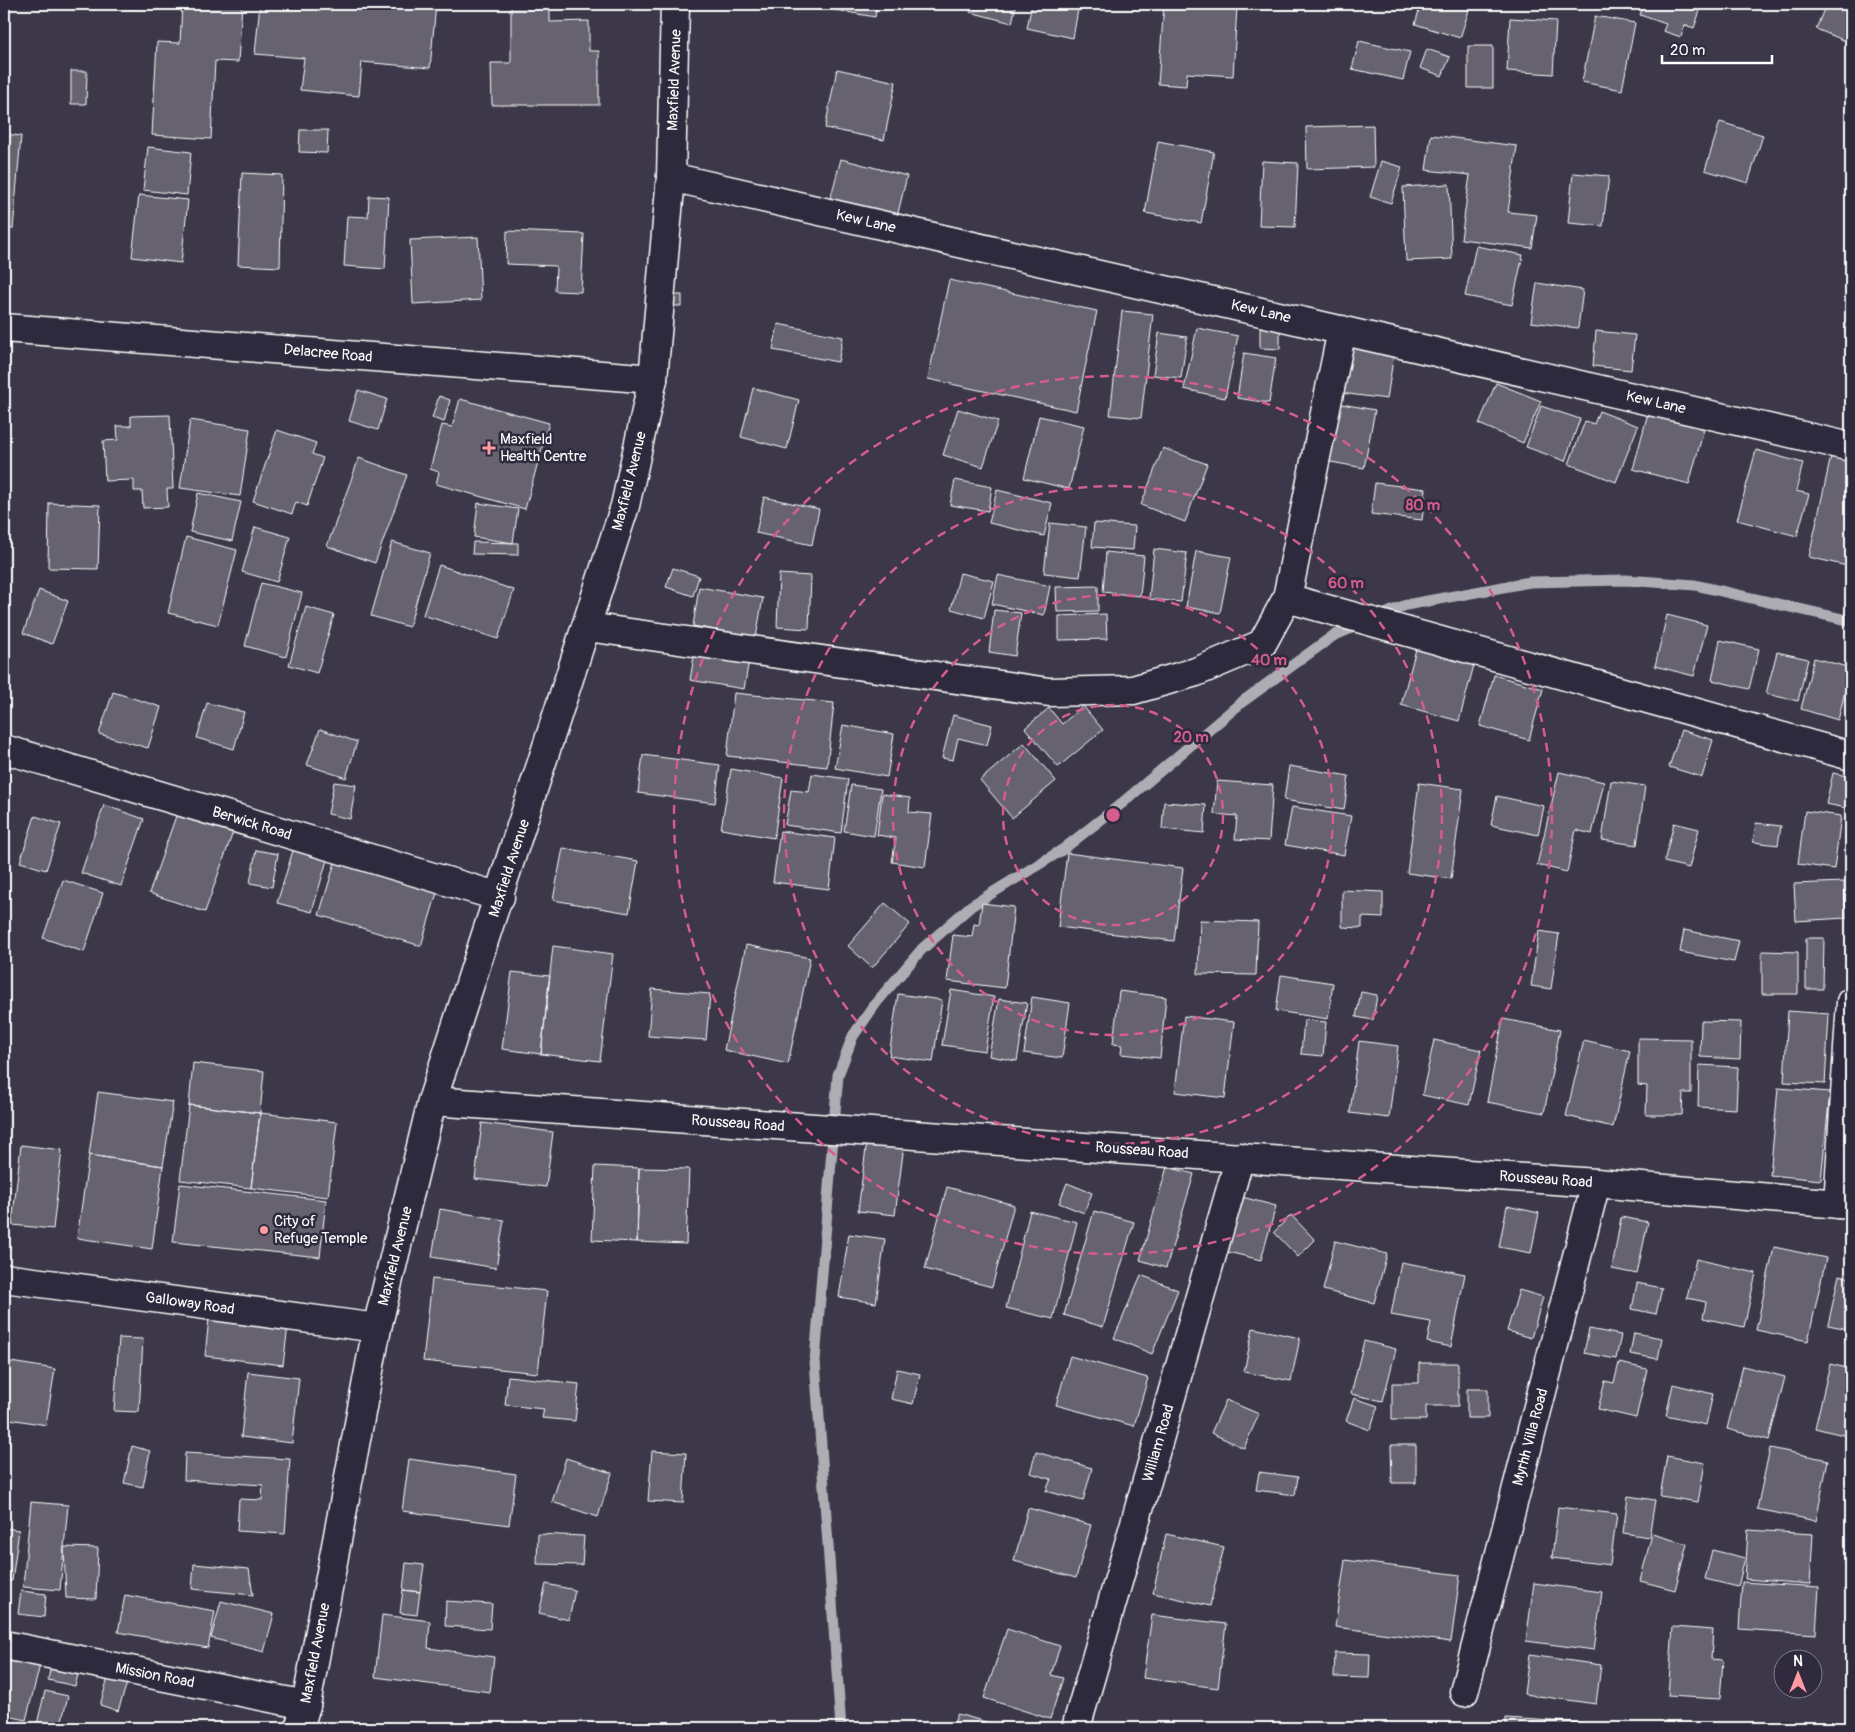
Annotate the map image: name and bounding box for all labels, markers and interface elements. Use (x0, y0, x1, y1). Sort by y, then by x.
street label: Maxfield Avenue (663, 28, 686, 131)
scale bar (1662, 32, 1772, 64)
text: 20 m (1670, 41, 1705, 60)
street label: Kew Lane (834, 205, 898, 238)
street label: Kew Lane (1229, 295, 1293, 328)
street label: Delacree Road (283, 340, 373, 367)
street label: Kew Lane (1624, 386, 1688, 419)
street label: Maxfield Avenue (608, 429, 651, 533)
place label: Maxfield Health Centre (500, 430, 587, 466)
marker: Maxfield Health Centre (482, 441, 496, 455)
text: 80 m (1406, 496, 1440, 515)
text: 60 m (1328, 574, 1364, 593)
text: 40 m (1251, 651, 1287, 670)
text: 20 m (1173, 728, 1209, 747)
street label: Berwick Road (210, 802, 294, 845)
centre of rings (1104, 806, 1122, 824)
street label: Maxfield Avenue (485, 816, 534, 919)
street label: Rousseau Road (691, 1111, 785, 1136)
street label: Rousseau Road (1095, 1138, 1189, 1163)
street label: Rousseau Road (1499, 1167, 1593, 1192)
street label: Maxfield Avenue (374, 1204, 417, 1308)
place label: City of Refuge Temple (274, 1212, 368, 1248)
marker: City of Refuge Temple (258, 1224, 270, 1236)
street label: Galloway Road (144, 1288, 236, 1319)
street label: Myrhh Villa Road (1508, 1386, 1553, 1488)
street label: William Road (1138, 1402, 1179, 1484)
street label: Maxfield Avenue (296, 1601, 335, 1705)
north arrow (1772, 1650, 1822, 1700)
text: N (1793, 1653, 1803, 1670)
street label: Mission Road (114, 1659, 196, 1692)

